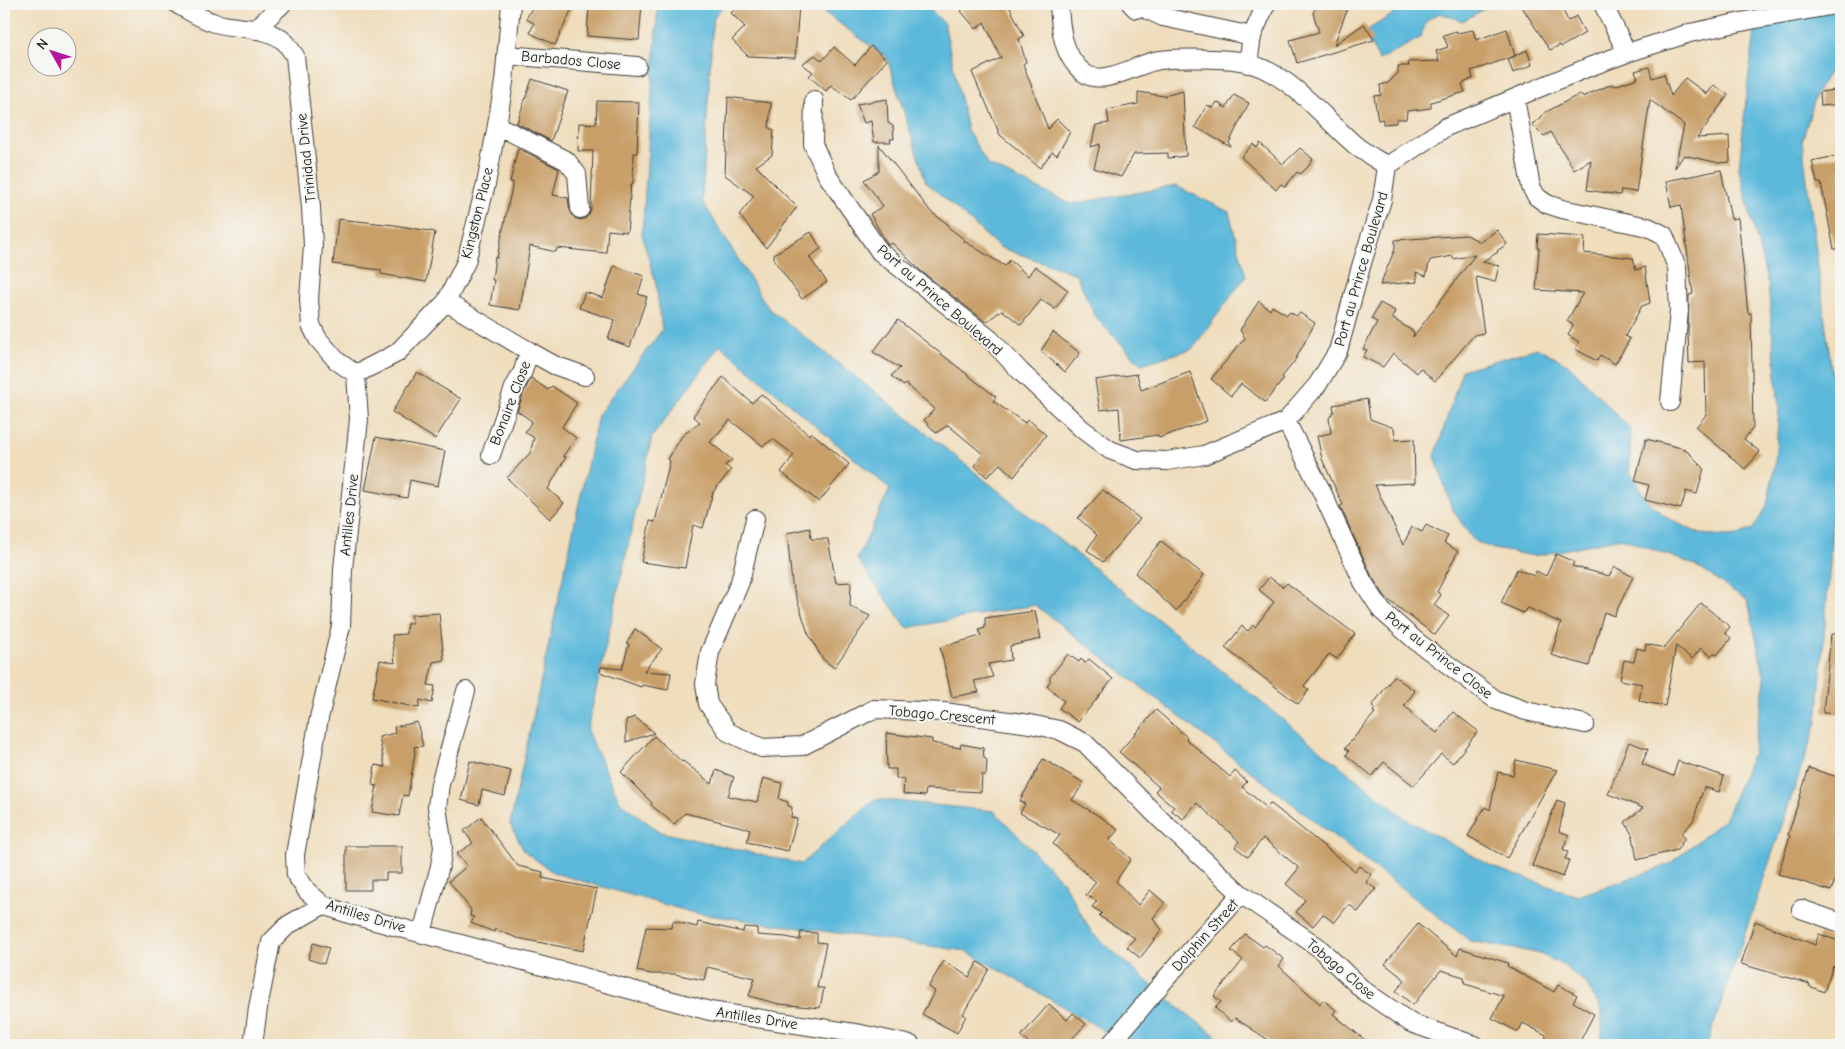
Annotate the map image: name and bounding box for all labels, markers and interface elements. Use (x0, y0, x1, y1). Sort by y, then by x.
north arrow (28, 28, 78, 78)
text: N (33, 35, 52, 53)
street label: Barbados Close (520, 47, 622, 73)
street label: Trinidad Drive (292, 112, 320, 204)
street label: Kingston Place (457, 165, 497, 261)
street label: Port au Prince Boulevard (1330, 190, 1392, 348)
street label: Port au Prince Boulevard (874, 241, 1006, 359)
street label: Bonaire Close (486, 358, 535, 448)
street label: Antilles Drive (336, 473, 362, 557)
street label: Port au Prince Close (1382, 608, 1497, 703)
street label: Tobago Crescent (888, 701, 997, 729)
street label: Antilles Drive (324, 895, 408, 937)
street label: Dolphin Street (1168, 895, 1243, 975)
street label: Tobago Close (1303, 935, 1380, 1004)
street label: Antilles Drive (715, 1003, 800, 1033)

